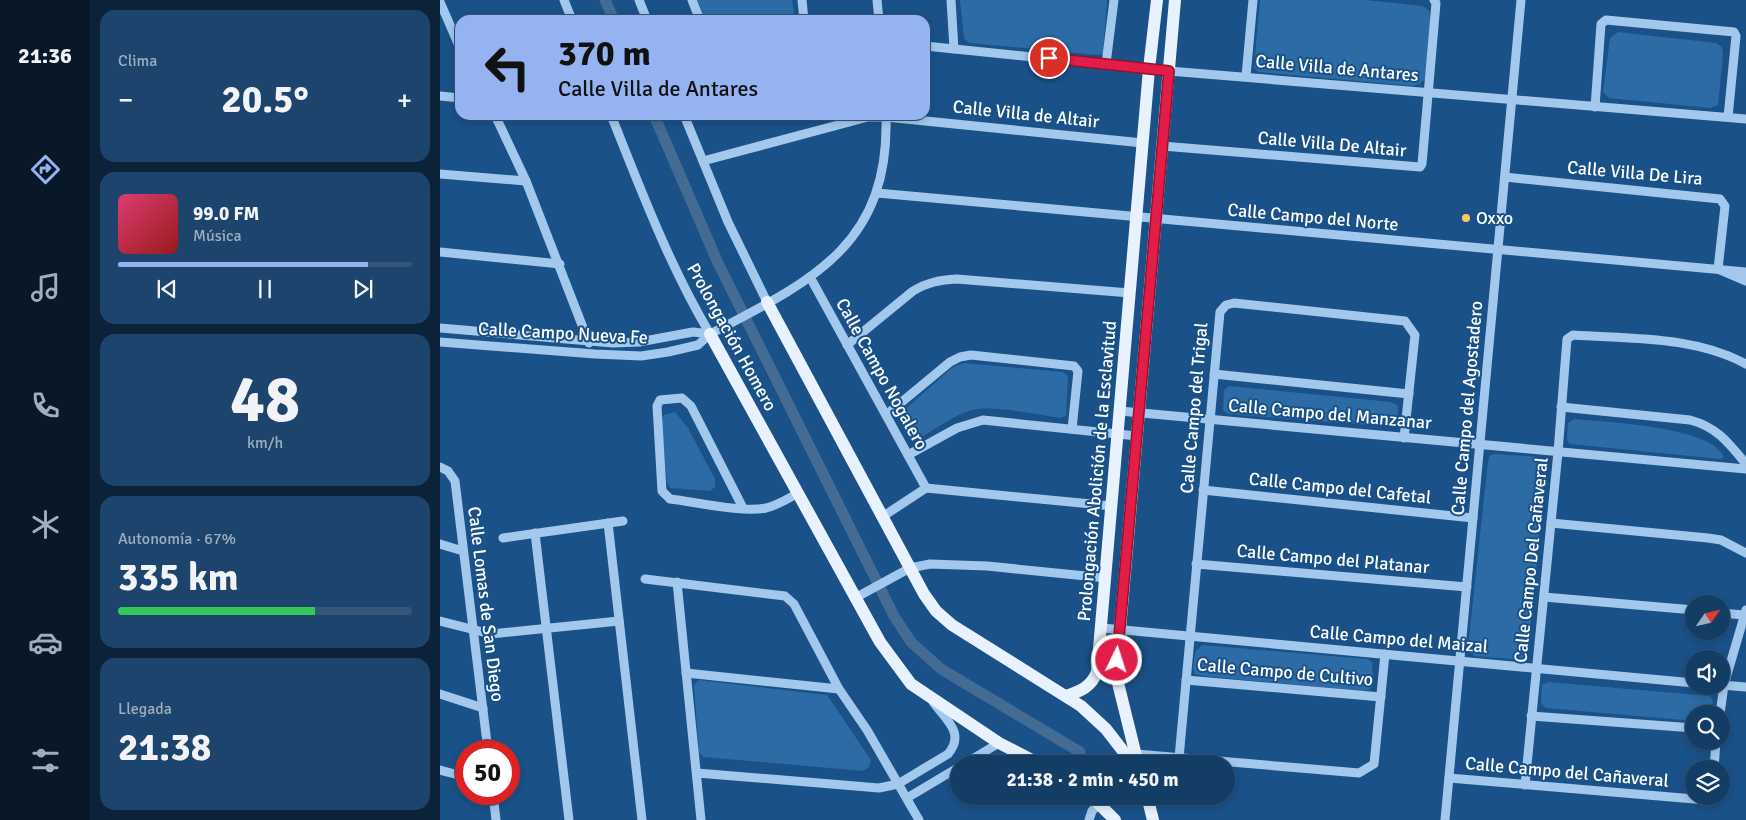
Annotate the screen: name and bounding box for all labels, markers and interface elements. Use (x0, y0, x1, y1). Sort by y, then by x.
text: 370 m (558, 32, 651, 75)
icon: left (475, 35, 540, 100)
pin (1028, 37, 1070, 79)
text: 21:36 (18, 42, 72, 69)
icon: arrive (1035, 44, 1063, 72)
street label: Calle Villa de Antares (1255, 50, 1420, 86)
text: Clima (118, 51, 157, 71)
text: Calle Villa de Antares (558, 75, 758, 102)
text: 20.5° (221, 76, 309, 123)
text: − (118, 83, 133, 117)
text: + (397, 83, 412, 117)
street label: Calle Villa de Altair (952, 95, 1101, 133)
street label: Calle Villa De Altair (1257, 127, 1408, 161)
icon: directions (28, 152, 63, 187)
street label: Calle Villa De Lira (1566, 156, 1704, 190)
street label: Calle Campo del Norte (1227, 199, 1399, 235)
text: 99.0 FM (193, 202, 259, 226)
place label: Oxxo (1476, 207, 1513, 229)
marker: Oxxo (1460, 212, 1472, 224)
text: Música (193, 226, 242, 246)
street label: Prolongación Homero (682, 259, 782, 415)
icon: music (28, 270, 63, 305)
icon: previous (153, 275, 181, 303)
icon: pause (251, 275, 279, 303)
icon: next (349, 275, 377, 303)
street label: Calle Campo Nogalero (831, 294, 933, 454)
street label: Calle Campo del Agostadero (1447, 300, 1487, 516)
street label: Calle Campo Nueva Fe (478, 318, 648, 348)
street label: Prolongación Abolición de la Esclavitud (1073, 320, 1121, 622)
street label: Calle Campo del Trigal (1176, 322, 1212, 494)
text: 48 (230, 360, 300, 440)
icon: phone (28, 388, 63, 423)
street label: Calle Campo del Manzanar (1227, 394, 1433, 434)
text: km/h (247, 433, 283, 453)
street label: Calle Campo Del Cañaveral (1509, 456, 1553, 664)
street label: Calle Campo del Cafetal (1248, 467, 1432, 509)
street label: Calle Lomas de San Diego (463, 505, 509, 703)
icon: climate (28, 507, 63, 542)
text: Autonomía · 67% (118, 529, 236, 549)
street label: Calle Campo del Platanar (1236, 540, 1431, 578)
text: 335 km (118, 554, 239, 601)
north arrow (1685, 595, 1730, 640)
map controls (1685, 595, 1730, 805)
street label: Calle Campo del Maizal (1309, 620, 1489, 658)
icon: car (28, 625, 63, 660)
position arrow (1090, 633, 1142, 685)
button: sound (1685, 650, 1730, 695)
street label: Calle Campo de Cultivo (1196, 653, 1374, 691)
text: Llegada (118, 699, 172, 719)
button: search (1685, 705, 1730, 750)
text: 21:38 (118, 724, 211, 771)
speed limit sign: 50 (455, 740, 520, 805)
icon: filters (28, 743, 63, 778)
street label: Calle Campo del Cañaveral (1464, 752, 1670, 792)
button: layers (1685, 760, 1730, 805)
text: 21:38 · 2 min · 450 m (1006, 768, 1179, 792)

